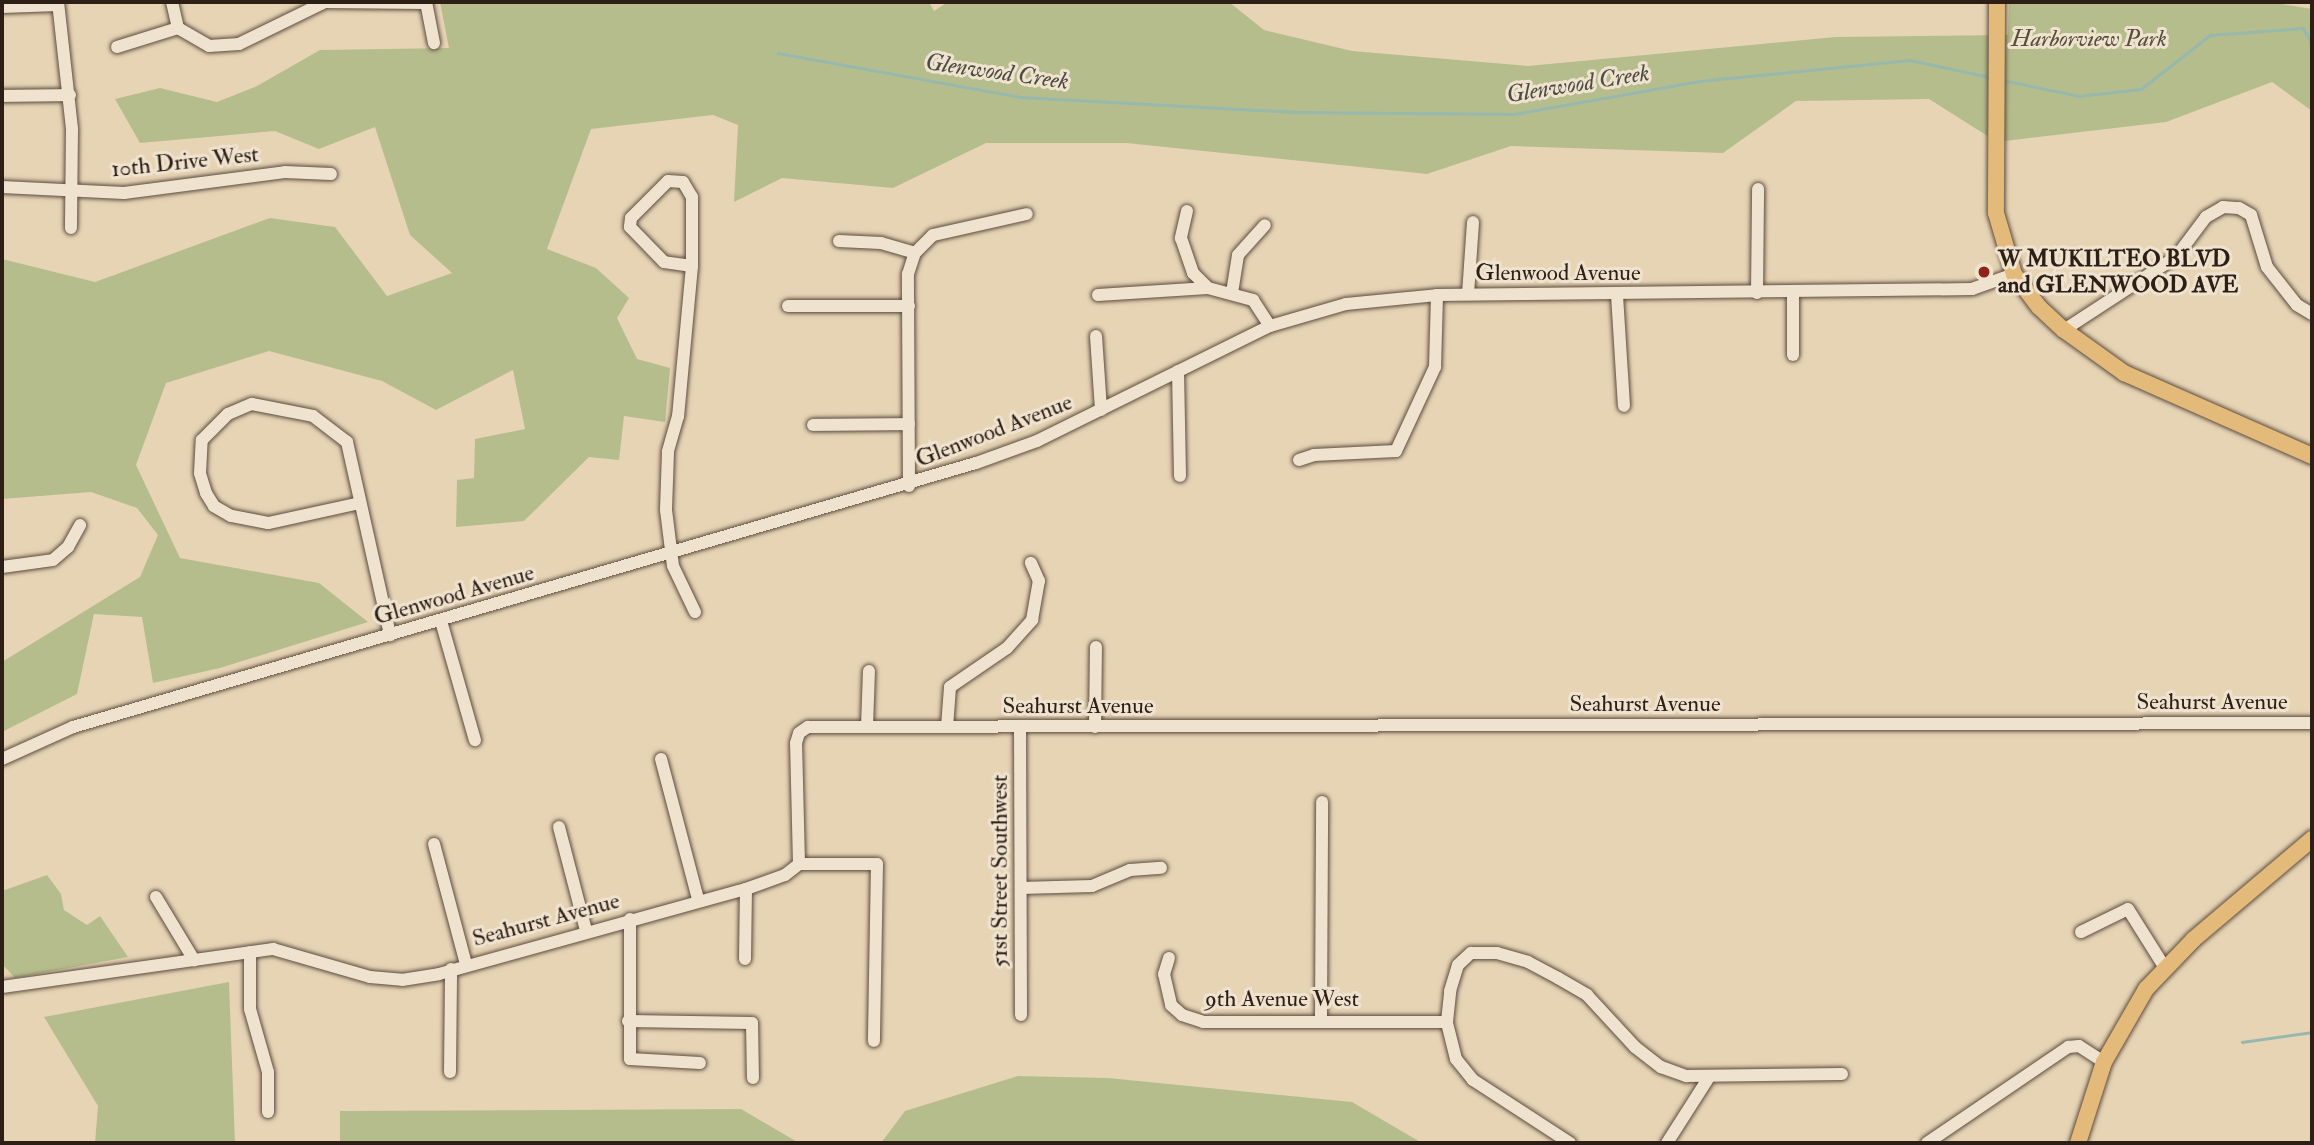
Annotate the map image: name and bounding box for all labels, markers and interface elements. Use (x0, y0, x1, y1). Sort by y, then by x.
park label: Harborview Park (2011, 25, 2167, 53)
water label: Glenwood Creek (924, 48, 1070, 96)
water label: Glenwood Creek (1504, 58, 1652, 110)
street label: 10th Drive West (110, 141, 260, 183)
place label: W MUKILTEO BLVD and GLENWOOD AVE (1998, 245, 2238, 299)
street label: Glenwood Avenue (1475, 259, 1641, 287)
marker: W MUKILTEO BLVD and GLENWOOD AVE (1976, 264, 1992, 280)
street label: Glenwood Avenue (912, 389, 1076, 473)
street label: Glenwood Avenue (371, 559, 537, 631)
street label: Seahurst Avenue (2137, 688, 2287, 716)
street label: Seahurst Avenue (1570, 690, 1720, 718)
street label: Seahurst Avenue (1003, 692, 1153, 720)
street label: 51st Street Southwest (986, 775, 1014, 967)
street label: Seahurst Avenue (470, 887, 622, 953)
street label: 9th Avenue West (1205, 985, 1359, 1013)

